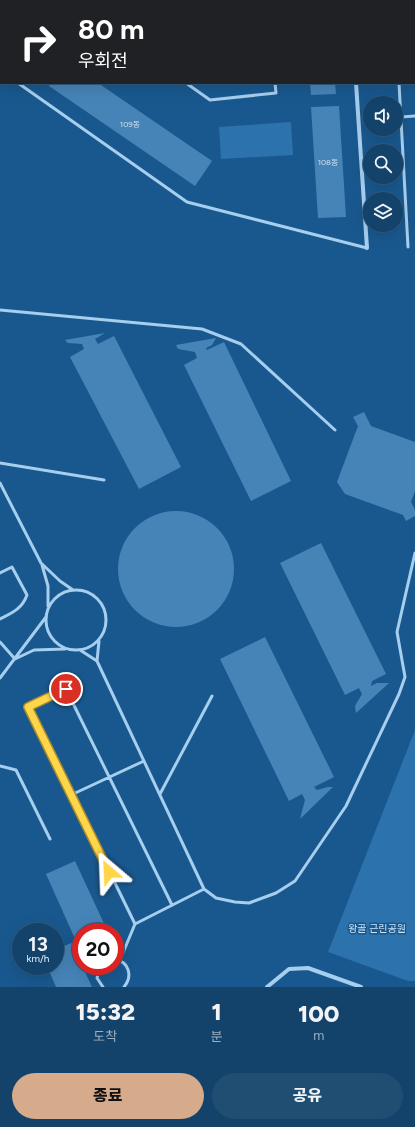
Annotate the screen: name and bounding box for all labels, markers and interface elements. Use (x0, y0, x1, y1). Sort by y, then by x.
text: 80 m (78, 12, 144, 46)
icon: right (12, 16, 64, 68)
text: 우회전 (78, 50, 128, 72)
map controls (363, 96, 403, 232)
button: sound (363, 96, 403, 136)
house number: 109동 (120, 119, 140, 129)
button: search (363, 144, 403, 184)
house number: 108동 (318, 157, 338, 167)
button: layers (363, 192, 403, 232)
pin (49, 672, 83, 706)
icon: arrive (55, 678, 77, 700)
position arrow (88, 851, 130, 893)
park label: 왕골 근린공원 (348, 922, 406, 935)
speed limit sign: 20 (72, 923, 124, 975)
text: 13 (28, 932, 48, 956)
text: km/h (27, 952, 49, 965)
text: 15:32 (75, 997, 135, 1026)
text: 1 (211, 997, 222, 1026)
text: 100 (298, 999, 340, 1028)
text: m (313, 1028, 324, 1043)
text: 도착 (93, 1029, 117, 1044)
text: 분 (211, 1029, 223, 1044)
button: 종료 (12, 1073, 204, 1119)
button: 공유 (212, 1073, 403, 1119)

